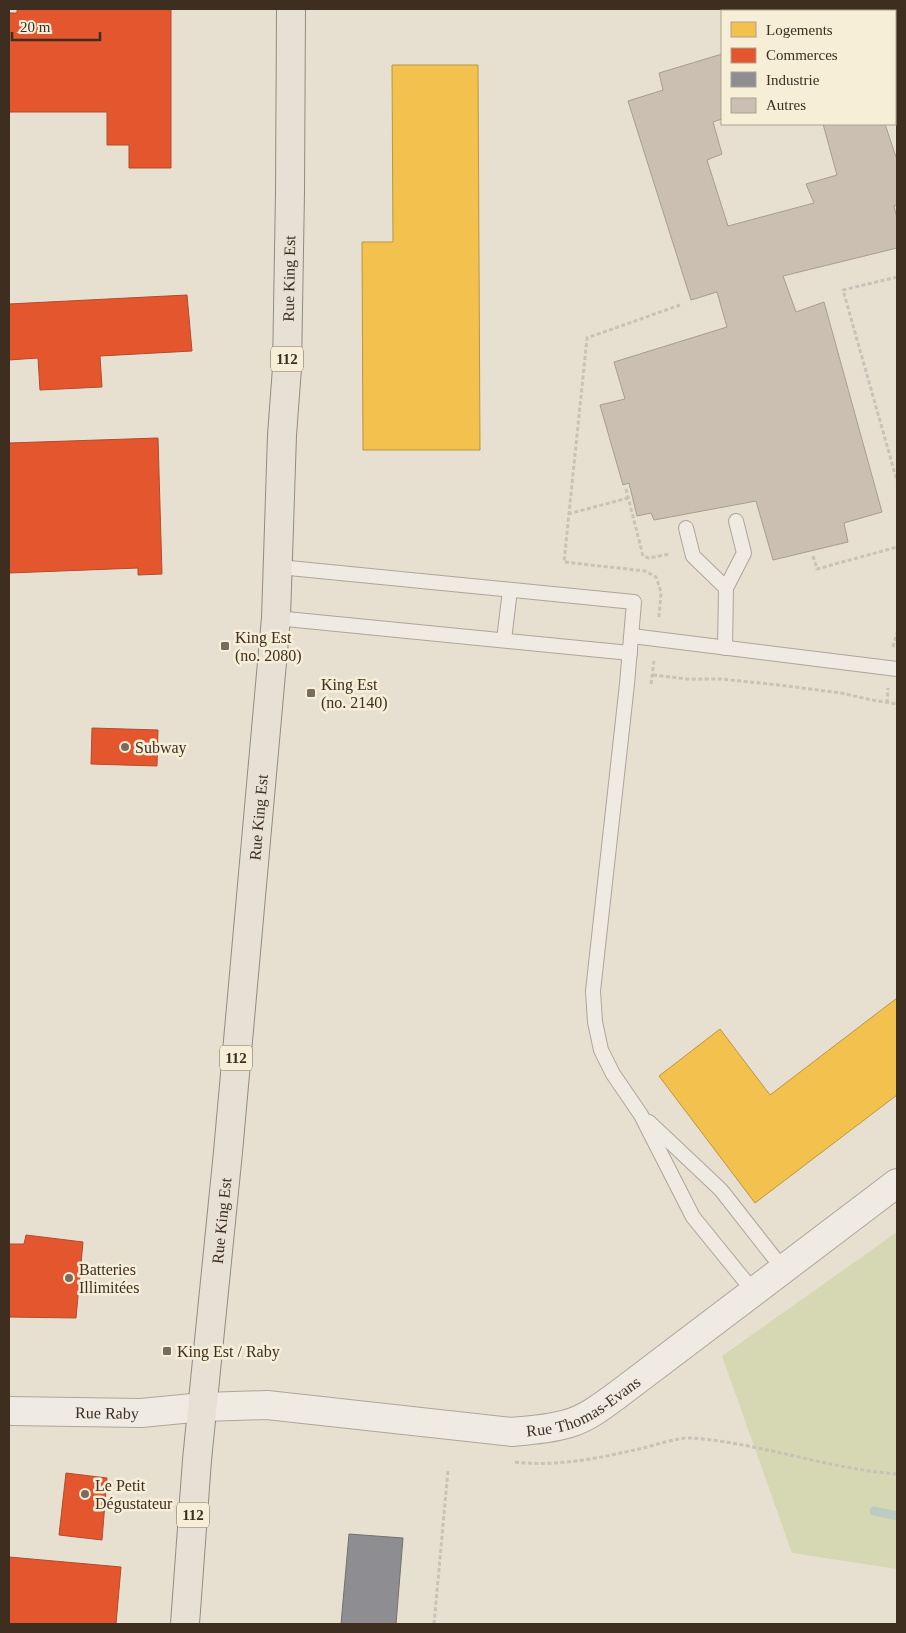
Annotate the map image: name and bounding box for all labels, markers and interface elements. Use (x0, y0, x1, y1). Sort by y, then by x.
scale bar (12, 10, 100, 42)
legend (721, 10, 896, 125)
text: 20 m (20, 19, 51, 35)
text: Logements (766, 22, 833, 38)
text: Commerces (766, 47, 838, 63)
text: Industrie (766, 72, 820, 88)
text: Autres (766, 97, 806, 113)
street label: Rue King Est (280, 235, 299, 322)
road number: 112 (271, 346, 303, 372)
place label: King Est (no. 2080) (235, 629, 302, 665)
marker: King Est (no. 2080) (219, 640, 231, 652)
place label: King Est (no. 2140) (321, 676, 388, 712)
marker: King Est (no. 2140) (305, 687, 317, 699)
place label: Subway (135, 739, 187, 757)
marker: Subway (119, 741, 131, 753)
street label: Rue King Est (246, 773, 271, 861)
road number: 112 (220, 1046, 252, 1070)
street label: Rue King Est (209, 1176, 234, 1264)
place label: Batteries Illimitées (79, 1261, 139, 1296)
marker: Batteries Illimitées (63, 1272, 75, 1284)
place label: King Est / Raby (177, 1343, 280, 1361)
marker: King Est / Raby (161, 1345, 173, 1357)
street label: Rue Thomas-Evans (525, 1373, 643, 1440)
street label: Rue Raby (75, 1404, 139, 1423)
place label: Le Petit Dégustateur (95, 1477, 173, 1513)
marker: Le Petit Dégustateur (79, 1488, 91, 1500)
road number: 112 (177, 1502, 209, 1528)

